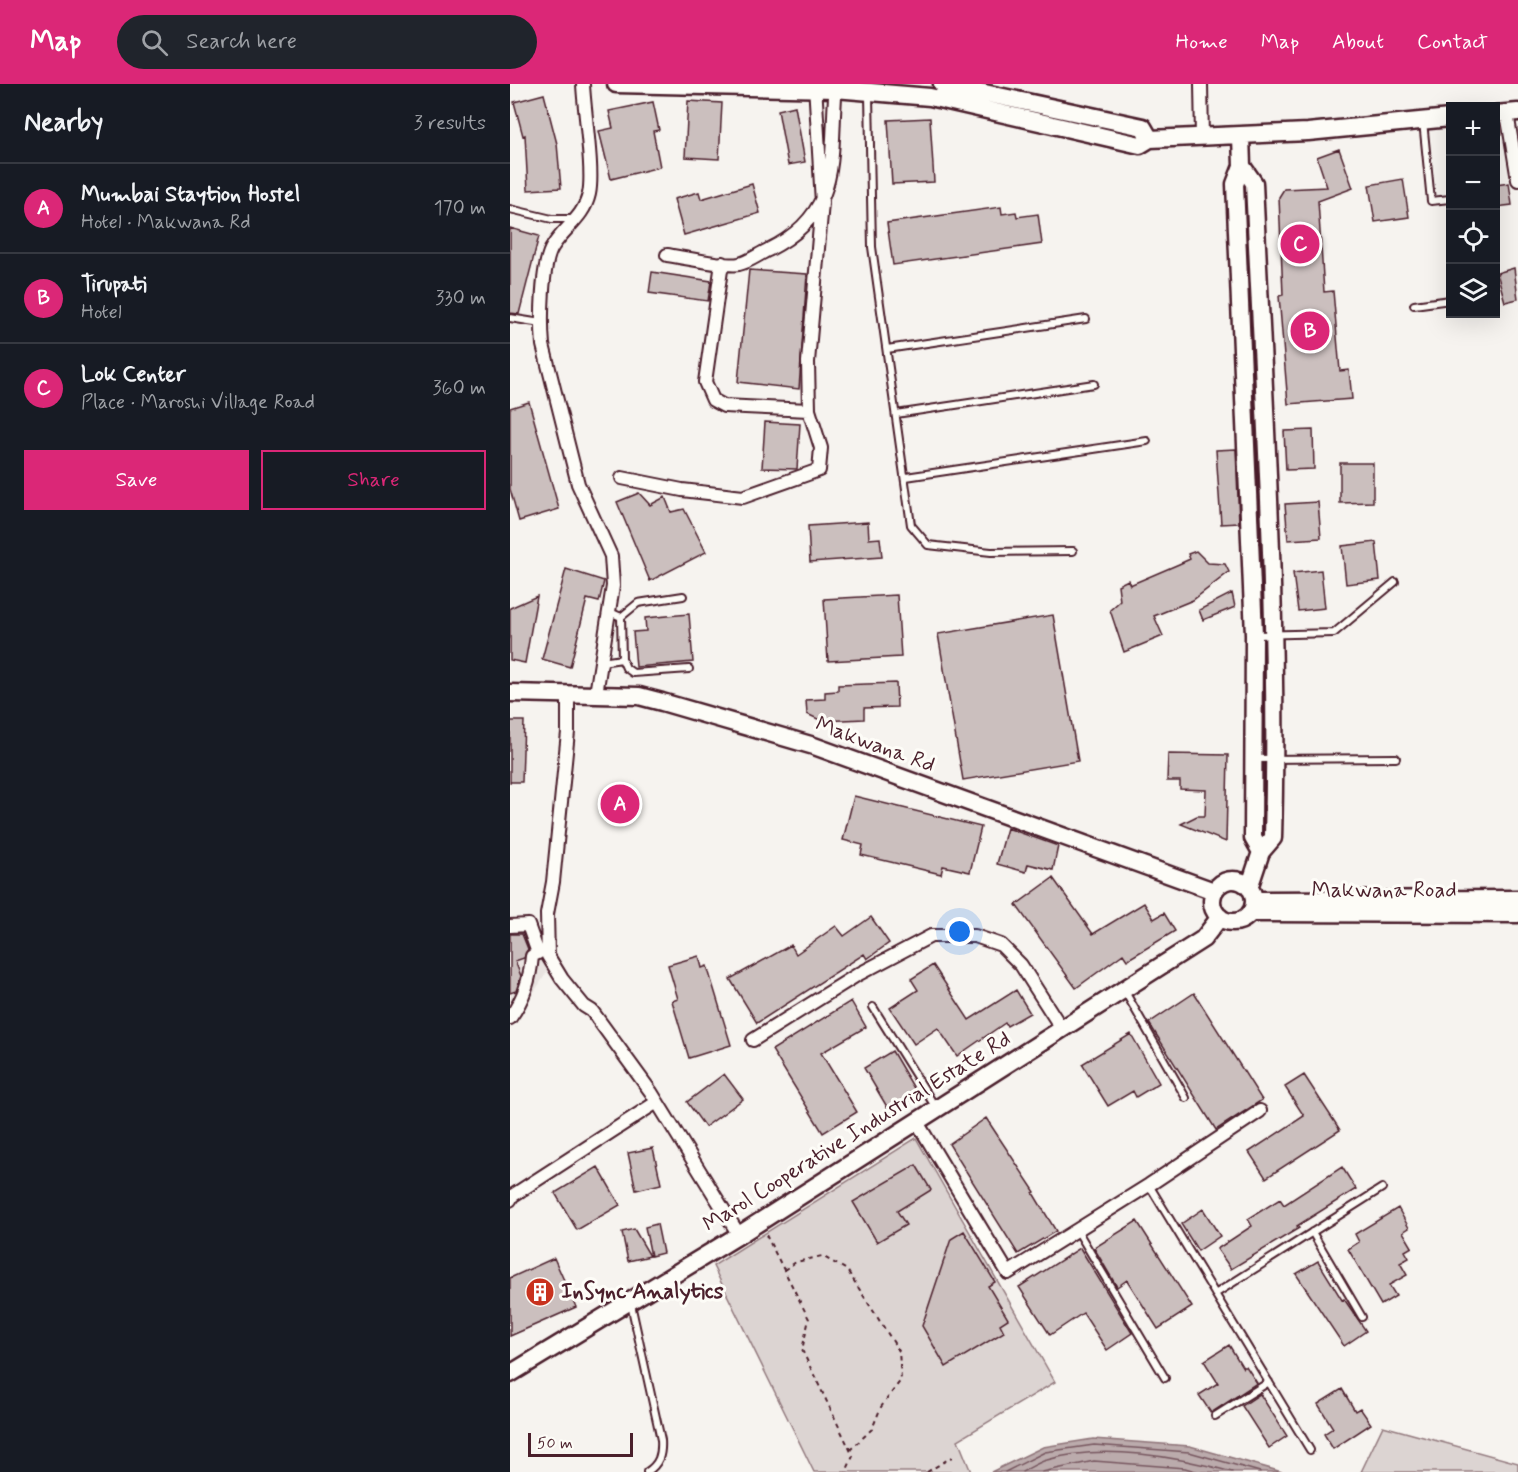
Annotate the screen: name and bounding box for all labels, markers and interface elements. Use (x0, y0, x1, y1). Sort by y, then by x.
search box (117, 15, 537, 69)
text: Map (30, 24, 81, 61)
icon: search (138, 26, 171, 59)
text: Search here (186, 28, 297, 56)
text: Home (1176, 28, 1228, 56)
text: Map (1261, 28, 1299, 56)
text: About (1332, 28, 1384, 56)
text: Contact (1417, 28, 1488, 56)
map controls (1446, 102, 1500, 318)
button: + (1446, 102, 1500, 156)
text: Nearby (24, 106, 103, 140)
text: 3 results (414, 110, 486, 137)
button: − (1446, 156, 1500, 210)
text: Mumbai Staytion Hostel (81, 181, 300, 209)
text: A (37, 195, 50, 222)
text: 170 m (434, 195, 486, 222)
text: Hotel · Makwana Rd (81, 209, 251, 236)
button: locate (1446, 210, 1500, 264)
pin: C (1280, 222, 1320, 266)
button: layers (1446, 264, 1500, 318)
text: Tirupati (81, 271, 147, 299)
text: B (37, 285, 50, 312)
text: 330 m (435, 285, 486, 312)
text: Hotel (81, 299, 122, 326)
pin: B (1290, 308, 1330, 354)
text: Lok Center (81, 361, 186, 389)
text: C (36, 375, 51, 402)
text: 360 m (433, 375, 486, 402)
text: Place · Maroshi Village Road (81, 389, 315, 416)
button: Save (24, 450, 249, 510)
button: Share (261, 450, 486, 510)
street label: Makwana Rd (811, 710, 939, 780)
pin: A (600, 782, 640, 826)
street label: Makwana Road (1311, 877, 1457, 905)
your location (945, 917, 974, 946)
street label: Marol Cooperative Industrial Estate Rd (698, 1025, 1016, 1239)
building icon: InSync Analytics (524, 1276, 556, 1308)
place label: InSync Analytics (561, 1278, 724, 1306)
scale bar (528, 1430, 633, 1458)
text: 50 m (537, 1433, 573, 1454)

